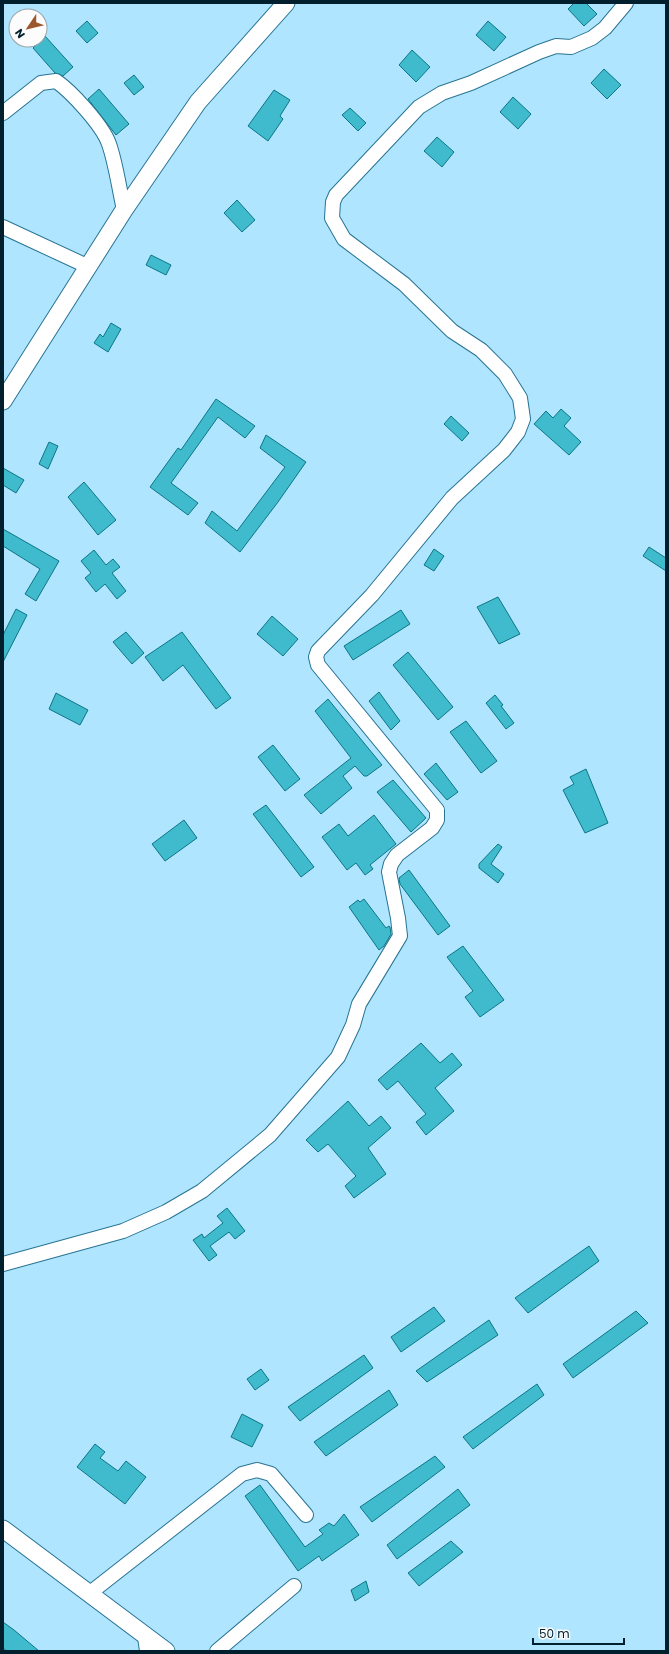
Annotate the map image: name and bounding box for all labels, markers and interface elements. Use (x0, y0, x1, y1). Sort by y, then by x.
north arrow (8, 8, 48, 48)
text: N (11, 26, 29, 42)
scale bar (533, 1620, 624, 1646)
text: 50 m (539, 1625, 570, 1642)

